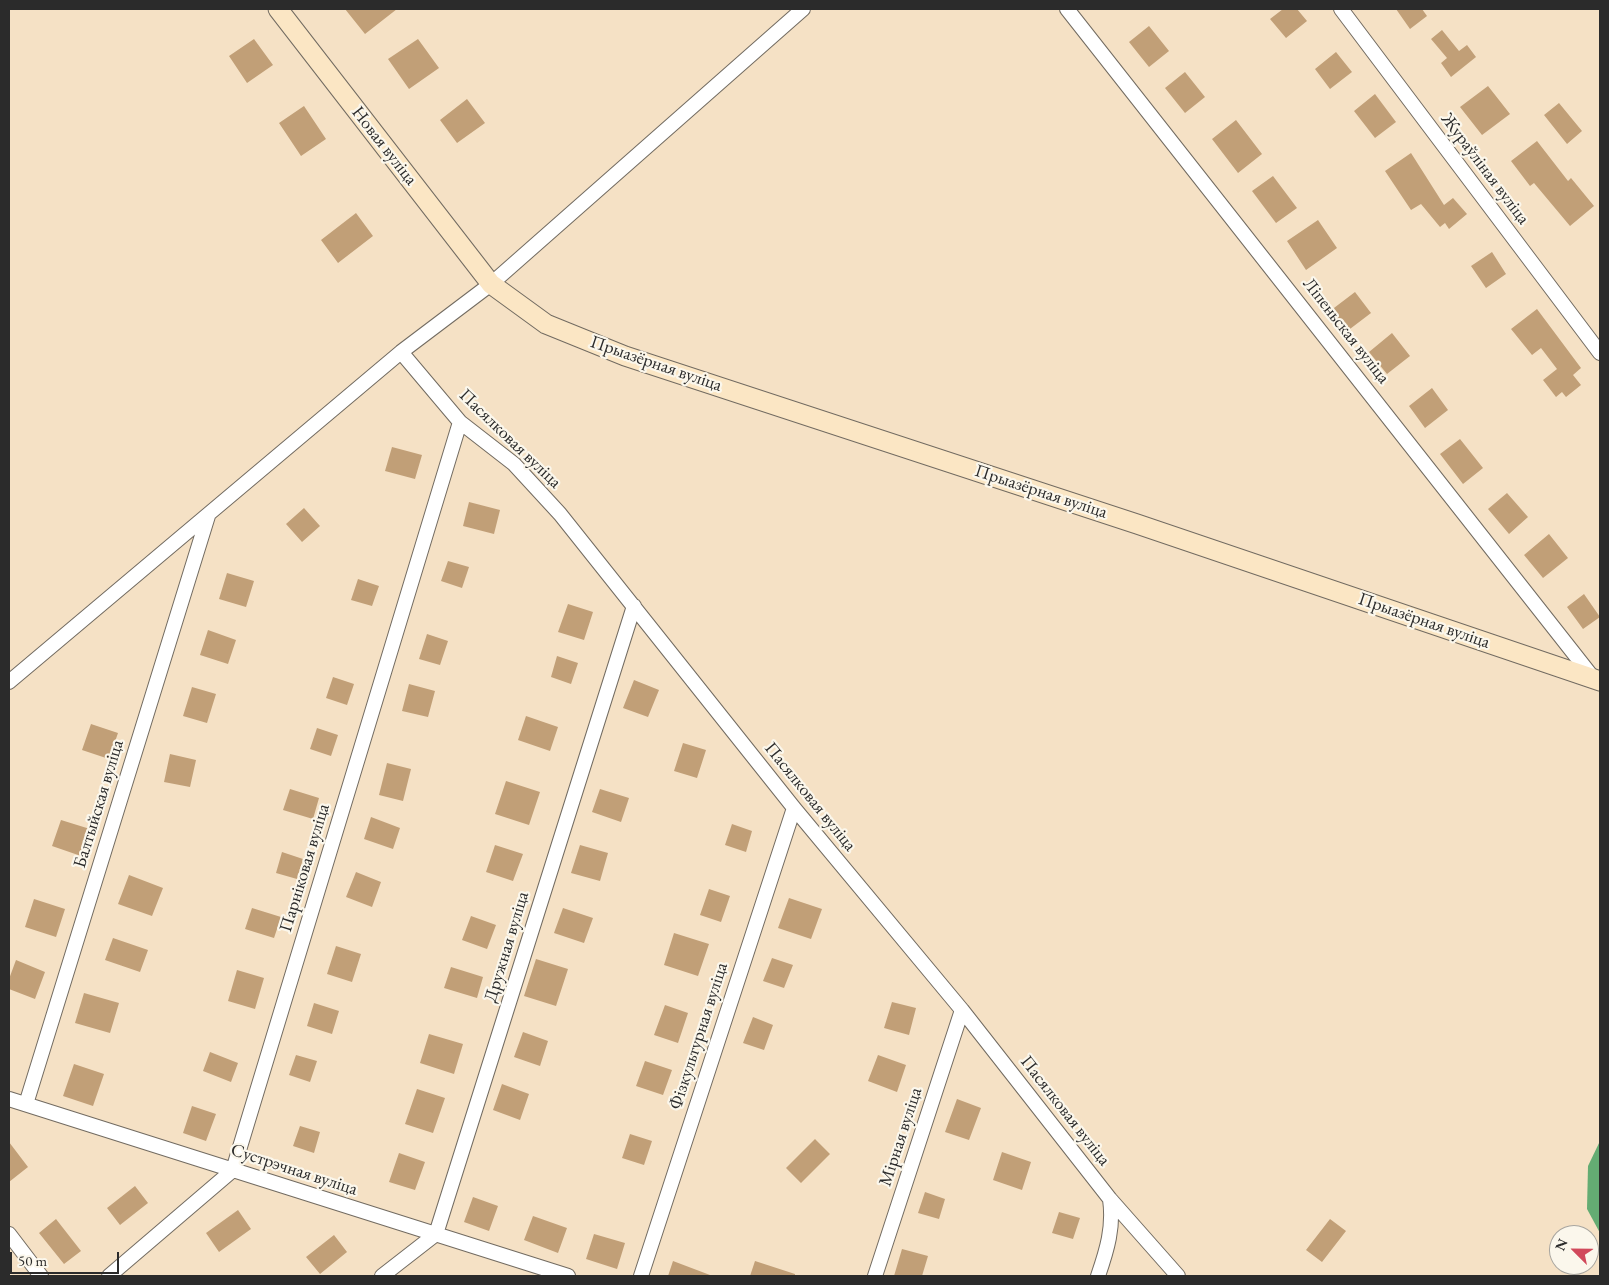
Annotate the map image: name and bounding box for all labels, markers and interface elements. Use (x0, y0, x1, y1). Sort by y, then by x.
street label: Новая вуліца (346, 102, 422, 190)
street label: Жураўліная вуліца (1436, 109, 1534, 229)
street label: Ліпеньская вуліца (1298, 274, 1394, 388)
street label: Прыазёрная вуліца (587, 331, 725, 397)
street label: Пасялковая вуліца (454, 385, 566, 493)
street label: Прыазёрная вуліца (972, 460, 1110, 524)
street label: Прыазёрная вуліца (1355, 588, 1493, 654)
street label: Балтыйская вуліца (69, 737, 129, 871)
street label: Пасялковая вуліца (759, 738, 861, 856)
street label: Парніковая вуліца (275, 801, 335, 935)
street label: Дружная вуліца (480, 889, 534, 1005)
street label: Фізкультурная вуліца (665, 960, 733, 1112)
street label: Пасялковая вуліца (1015, 1052, 1115, 1170)
street label: Мірная вуліца (875, 1085, 927, 1189)
street label: Сустрэчная вуліца (228, 1139, 360, 1201)
north arrow (1549, 1225, 1599, 1275)
text: N (1551, 1236, 1572, 1253)
scale bar (12, 1242, 121, 1274)
text: 50 m (18, 1251, 47, 1270)

